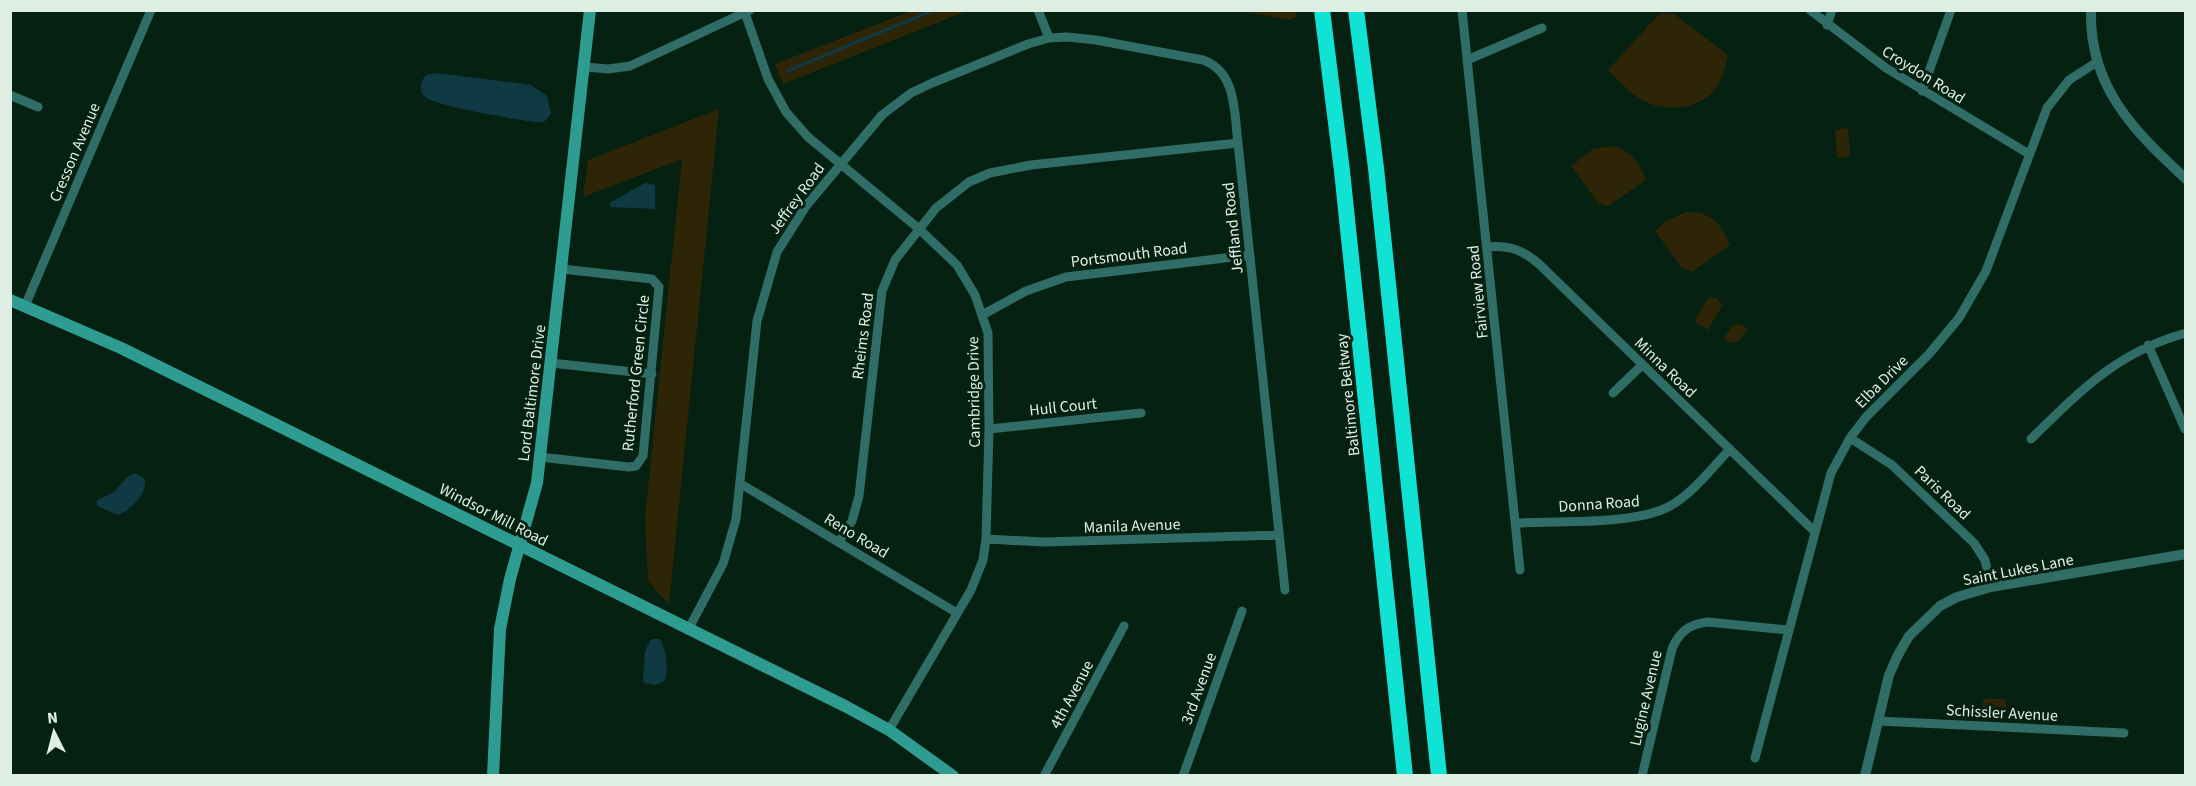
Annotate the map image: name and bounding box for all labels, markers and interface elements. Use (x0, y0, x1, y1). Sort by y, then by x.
street label: Croydon Road (1878, 41, 1969, 109)
street label: Cresson Avenue (44, 99, 106, 205)
street label: Jeffrey Road (763, 158, 830, 239)
street label: Jeffland Road (1217, 181, 1249, 275)
street label: Portsmouth Road (1070, 237, 1189, 273)
street label: Fairview Road (1462, 244, 1494, 340)
street label: Rheims Road (847, 292, 879, 381)
street label: Rutherford Green Circle (617, 294, 655, 452)
street label: Lord Baltimore Drive (513, 323, 551, 463)
street label: Baltimore Beltway (1331, 332, 1365, 457)
street label: Minna Road (1629, 332, 1701, 403)
street label: Cambridge Drive (962, 336, 986, 448)
street label: Elba Drive (1850, 350, 1913, 413)
street label: Hull Court (1028, 392, 1099, 421)
street label: Paris Road (1909, 460, 1975, 525)
street label: Windsor Mill Road (435, 478, 552, 552)
street label: Donna Road (1558, 490, 1641, 518)
street label: Reno Road (820, 508, 893, 564)
street label: Manila Avenue (1083, 513, 1181, 539)
street label: Saint Lukes Lane (1961, 548, 2075, 591)
street label: Lugine Avenue (1624, 648, 1668, 748)
street label: 3rd Avenue (1176, 649, 1222, 727)
street label: 4th Avenue (1045, 656, 1099, 733)
street label: Schissler Avenue (1945, 699, 2058, 727)
north arrow (24, 702, 84, 762)
text: N (46, 707, 59, 730)

